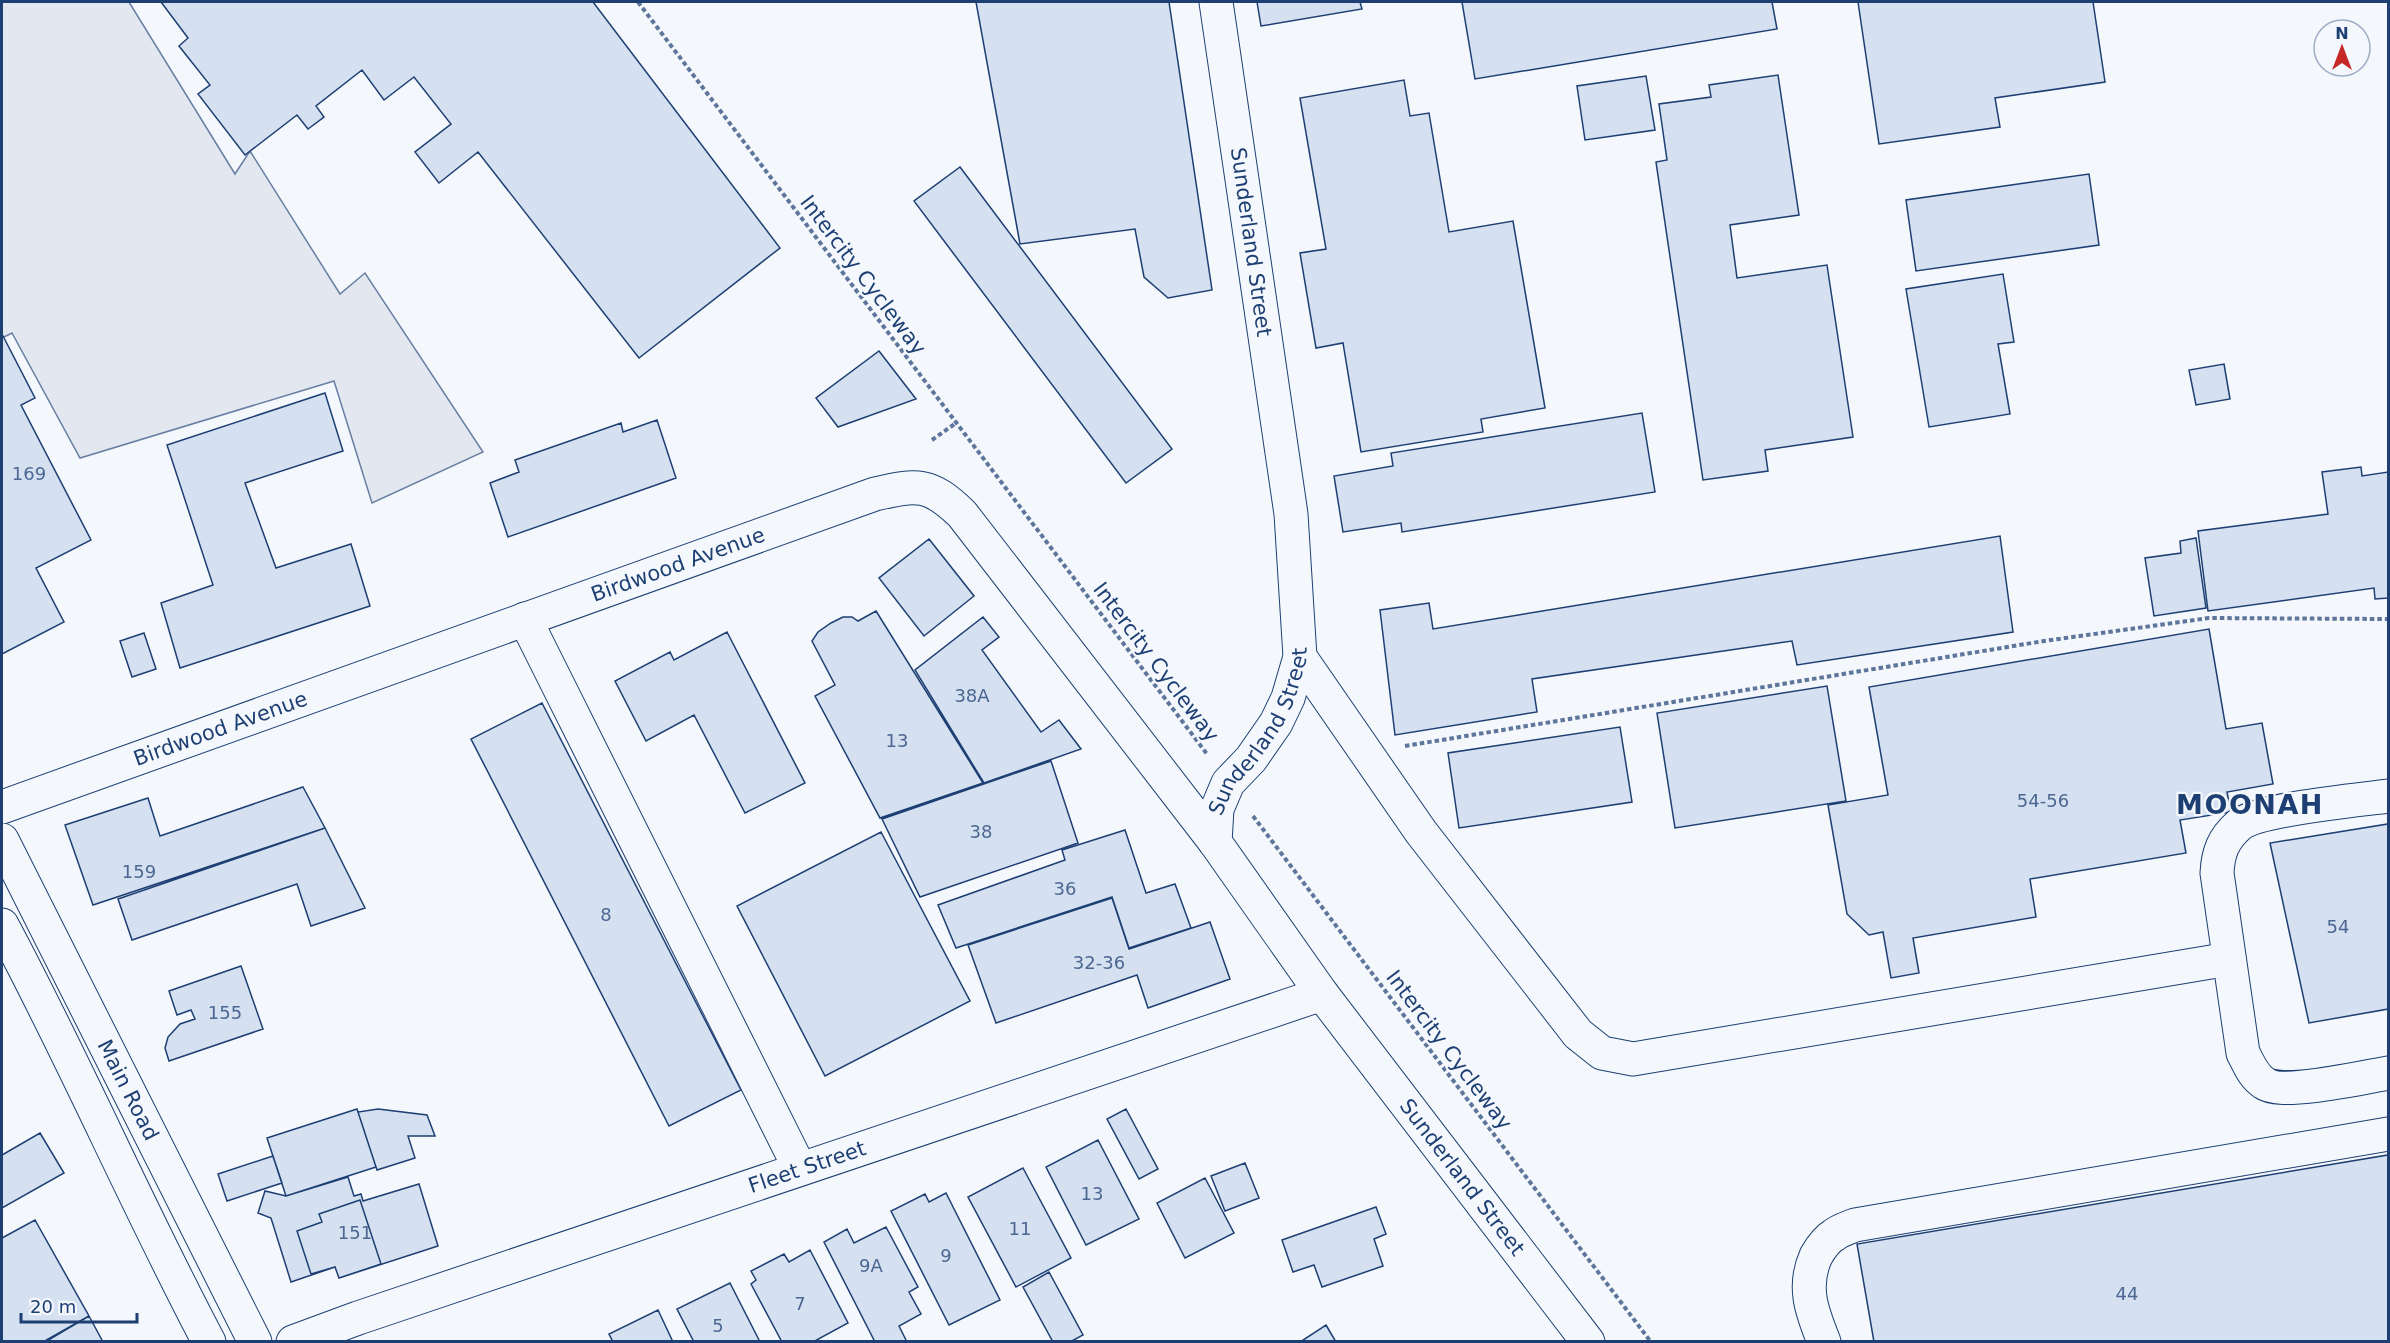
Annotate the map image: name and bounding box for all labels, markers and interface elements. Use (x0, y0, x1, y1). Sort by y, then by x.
north arrow (2312, 18, 2372, 78)
text: N (2335, 24, 2349, 43)
street label: Sunderland Street (1226, 146, 1276, 338)
street label: Intercity Cycleway (795, 191, 931, 359)
house number: 169 (12, 463, 46, 484)
street label: Birdwood Avenue (588, 523, 768, 607)
street label: Intercity Cycleway (1088, 578, 1224, 746)
street label: Sunderland Street (1204, 647, 1312, 819)
house number: 38A (954, 685, 990, 706)
street label: Birdwood Avenue (130, 687, 311, 771)
house number: 13 (886, 730, 908, 751)
district label: MOONAH (2176, 789, 2324, 820)
house number: 54-56 (2017, 790, 2069, 811)
house number: 38 (970, 821, 992, 842)
house number: 159 (122, 861, 156, 882)
house number: 36 (1054, 878, 1076, 899)
house number: 8 (600, 904, 612, 925)
house number: 54 (2327, 916, 2349, 937)
house number: 32-36 (1073, 952, 1125, 973)
street label: Intercity Cycleway (1381, 966, 1517, 1134)
house number: 155 (208, 1002, 242, 1023)
street label: Main Road (93, 1036, 163, 1144)
street label: Sunderland Street (1395, 1094, 1530, 1260)
street label: Fleet Street (745, 1136, 869, 1198)
house number: 13 (1081, 1183, 1103, 1204)
house number: 11 (1009, 1218, 1031, 1239)
house number: 151 (338, 1222, 372, 1243)
house number: 9 (940, 1245, 952, 1266)
house number: 9A (859, 1255, 884, 1276)
house number: 44 (2116, 1283, 2138, 1304)
scale bar (21, 1286, 136, 1324)
house number: 7 (794, 1293, 806, 1314)
text: 20 m (30, 1296, 76, 1317)
house number: 5 (712, 1315, 724, 1336)

